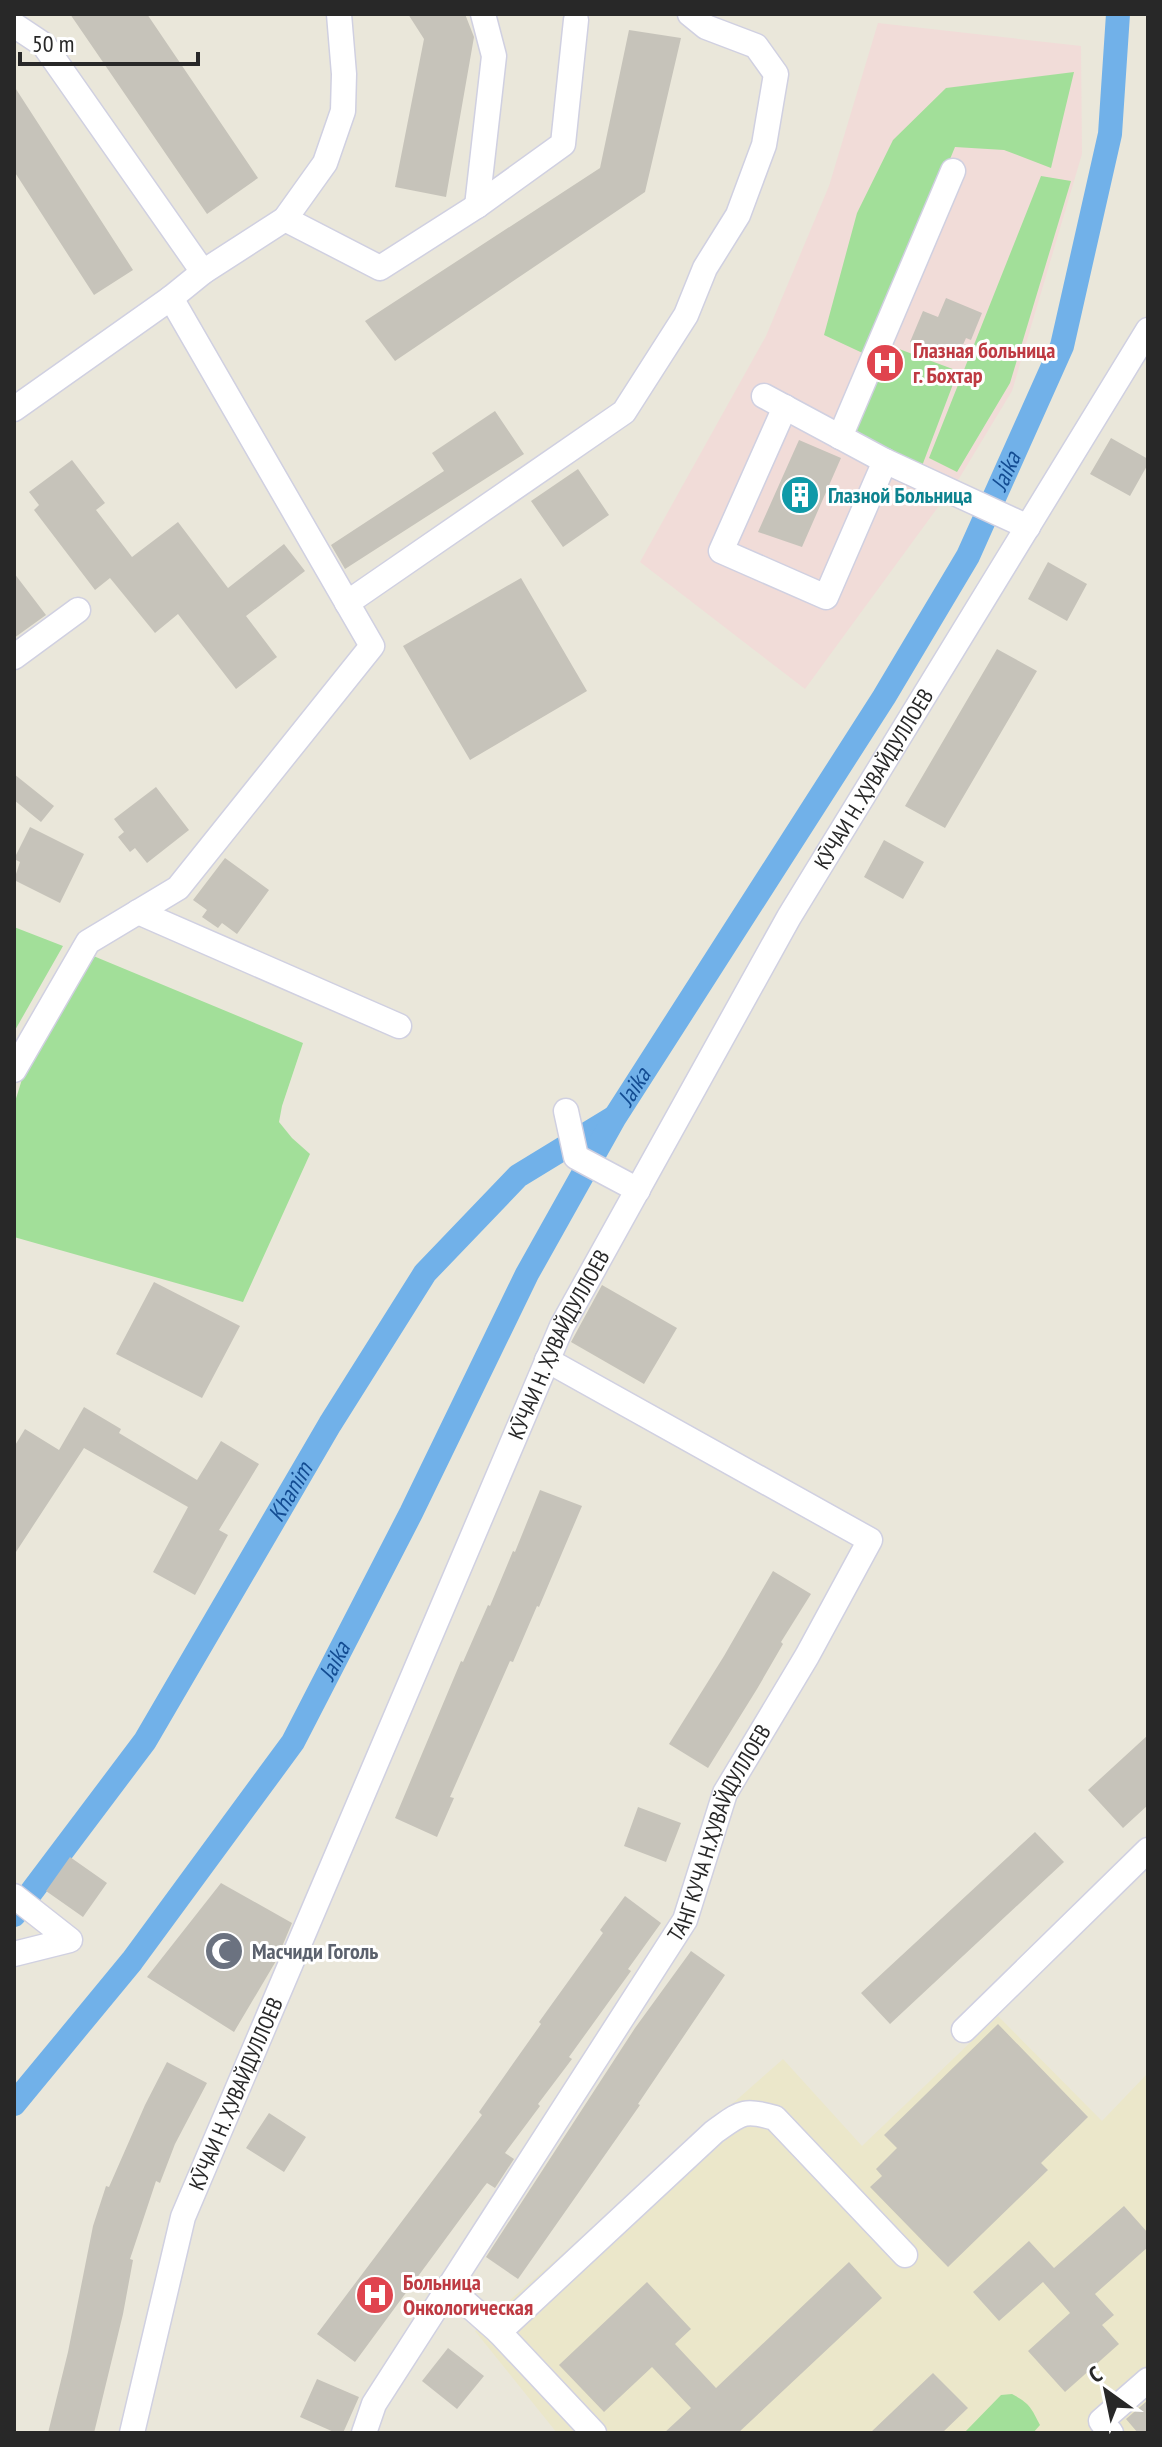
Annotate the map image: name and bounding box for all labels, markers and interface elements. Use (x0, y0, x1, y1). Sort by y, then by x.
scale bar (20, 16, 198, 66)
text: 50 m (32, 28, 74, 59)
place label: Глазная больница г. Бохтар (913, 336, 1055, 389)
hospital icon: Глазная больница г. Бохтар (864, 342, 906, 384)
water label: Jaika (983, 446, 1028, 497)
building icon: Глазной Больница (779, 474, 821, 516)
place label: Глазной Больница (828, 481, 972, 509)
street label: КӮЧАИ Н. ҲУВАЙДУЛЛОЕВ (808, 683, 939, 874)
water label: Jaika (609, 1061, 658, 1113)
street label: КӮЧАИ Н. ҲУВАЙДУЛЛОЕВ (502, 1245, 616, 1443)
water label: Khanim (260, 1455, 320, 1527)
water label: Jaika (311, 1635, 358, 1687)
street label: ТАНГ КУЧА Н.ҲУВАЙДУЛЛОЕВ (661, 1719, 777, 1947)
mosque icon: Масчиди Гоголь (203, 1930, 245, 1972)
place label: Масчиди Гоголь (252, 1937, 378, 1965)
street label: КӮЧАИ Н. ҲУВАЙДУЛЛОЕВ (182, 1993, 289, 2194)
place label: Больница Онкологическая (403, 2268, 533, 2321)
hospital icon: Больница Онкологическая (354, 2274, 396, 2316)
north arrow (1066, 2351, 1146, 2431)
text: С (1083, 2360, 1107, 2389)

